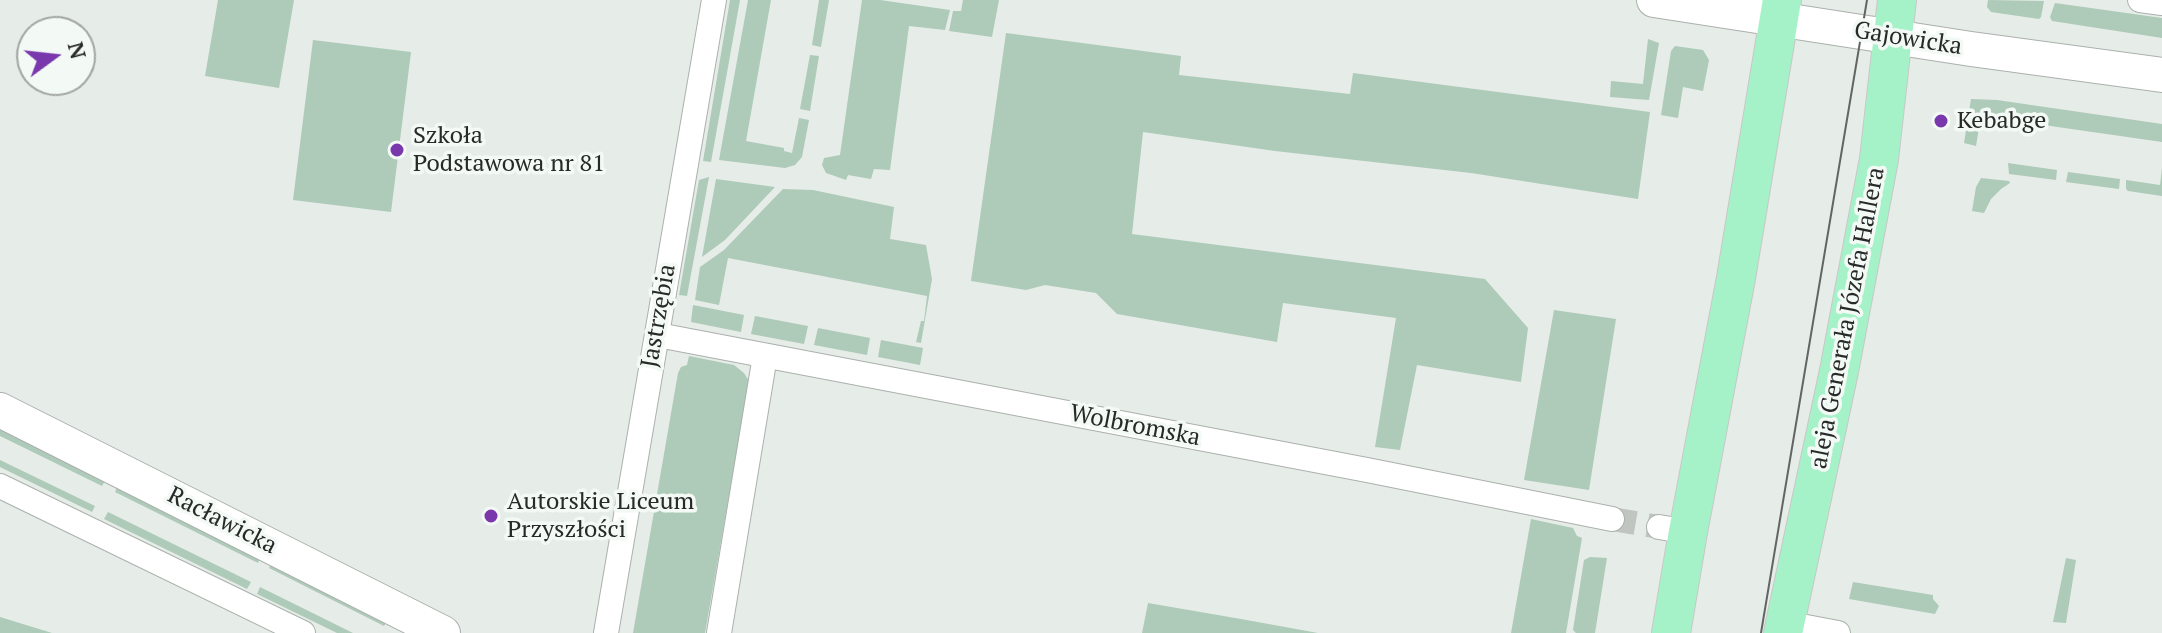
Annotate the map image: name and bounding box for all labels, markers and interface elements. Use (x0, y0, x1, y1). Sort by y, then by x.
north arrow (16, 16, 96, 96)
street label: Gajowicka (1852, 16, 1964, 62)
text: N (62, 38, 94, 62)
place label: Kebabge (1957, 107, 2046, 135)
marker: Kebabge (1932, 112, 1950, 130)
place label: Szkoła Podstawowa nr 81 (413, 122, 605, 178)
marker: Szkoła Podstawowa nr 81 (388, 141, 406, 159)
street label: aleja Generała Józefa Hallera (1805, 165, 1891, 471)
street label: Jastrzębia (636, 262, 682, 370)
street label: Wolbromska (1067, 399, 1203, 453)
street label: Racławicka (162, 481, 282, 561)
place label: Autorskie Liceum Przyszłości (507, 488, 694, 544)
marker: Autorskie Liceum Przyszłości (482, 507, 500, 525)

